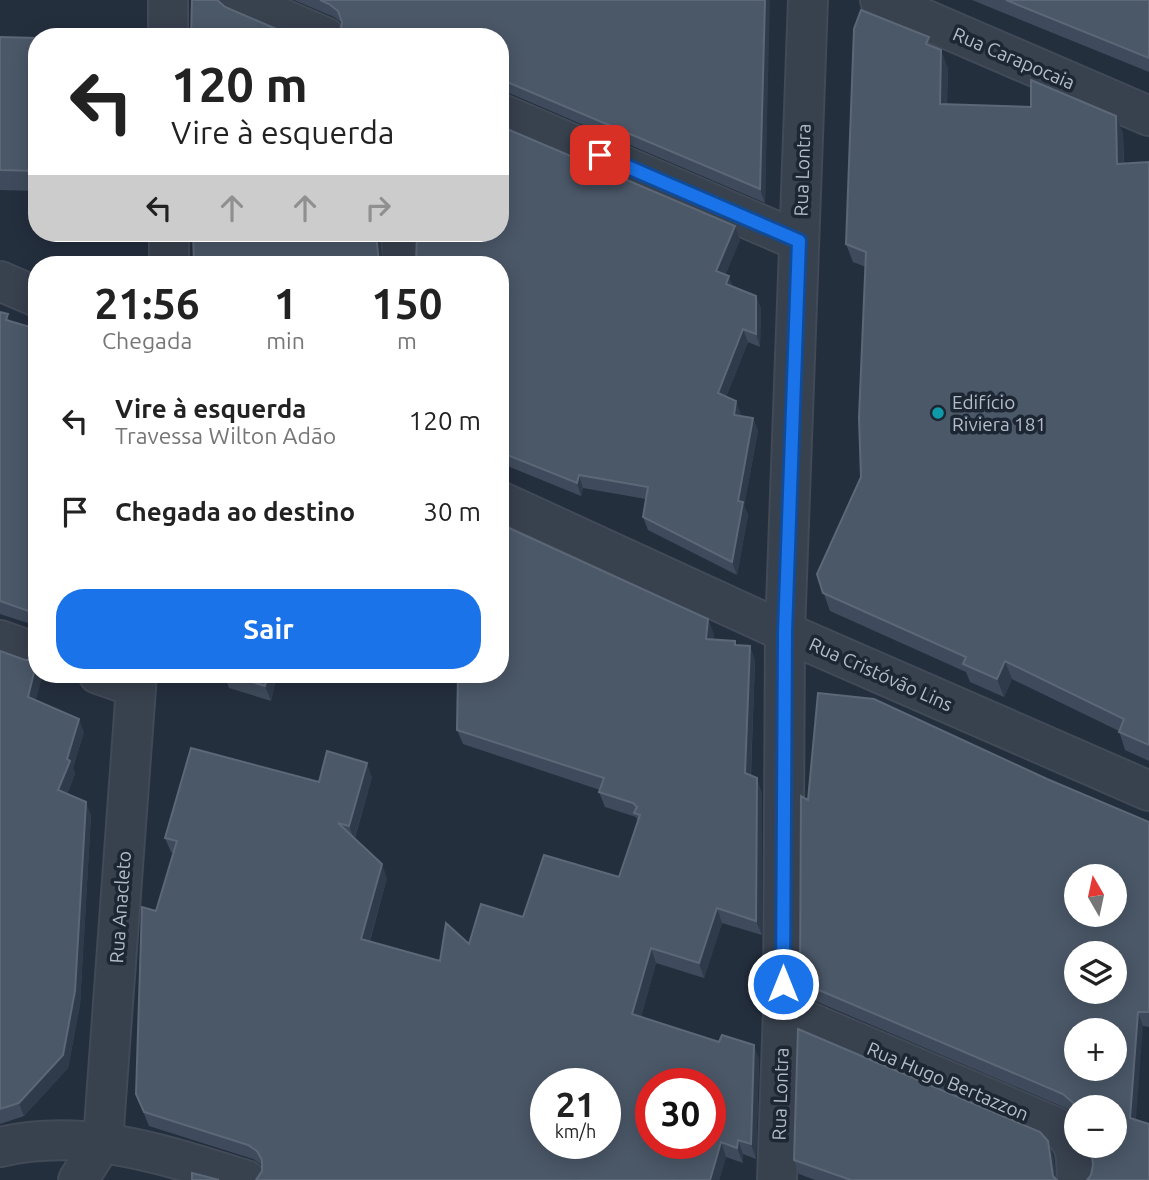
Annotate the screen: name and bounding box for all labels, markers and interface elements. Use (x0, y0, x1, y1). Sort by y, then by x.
street label: Rua Carapocaia (950, 22, 1078, 94)
icon: left (56, 56, 147, 147)
text: 120 m (171, 56, 308, 111)
text: Vire à esquerda (171, 114, 394, 150)
street label: Rua Lontra (789, 123, 815, 217)
pin (570, 125, 630, 185)
icon: arrive (581, 136, 619, 174)
icon: left (140, 189, 178, 227)
icon: ahead (213, 189, 251, 227)
icon: ahead (286, 189, 324, 227)
icon: right (359, 189, 397, 227)
text: 21:56 (95, 280, 200, 327)
text: 1 (274, 280, 297, 327)
text: 150 (371, 280, 442, 327)
text: Chegada (102, 328, 192, 353)
text: min (266, 328, 305, 353)
text: m (397, 328, 417, 353)
place label: Edifício Riviera 181 (952, 391, 1046, 435)
text: Vire à esquerda (115, 394, 306, 423)
icon: left (56, 402, 94, 440)
marker: Edifício Riviera 181 (930, 405, 946, 421)
text: 120 m (409, 406, 481, 435)
text: Travessa Wilton Adão (115, 423, 336, 448)
icon: arrive (56, 493, 94, 531)
text: Chegada ao destino (115, 497, 355, 526)
text: 30 m (423, 497, 481, 526)
button: Sair (56, 589, 481, 669)
street label: Rua Cristóvão Lins (806, 632, 956, 716)
street label: Rua Anacleto (105, 850, 135, 964)
north arrow (1064, 864, 1127, 928)
map controls (1064, 864, 1127, 1158)
button: layers (1064, 941, 1127, 1004)
position arrow (746, 947, 820, 1021)
button: + (1064, 1018, 1127, 1081)
street label: Rua Hugo Bertazzon (864, 1037, 1032, 1125)
street label: Rua Lontra (767, 1047, 793, 1141)
speed limit sign: 30 (635, 1068, 726, 1159)
text: 21 (556, 1084, 595, 1124)
button: − (1064, 1095, 1127, 1158)
text: km/h (555, 1121, 596, 1141)

